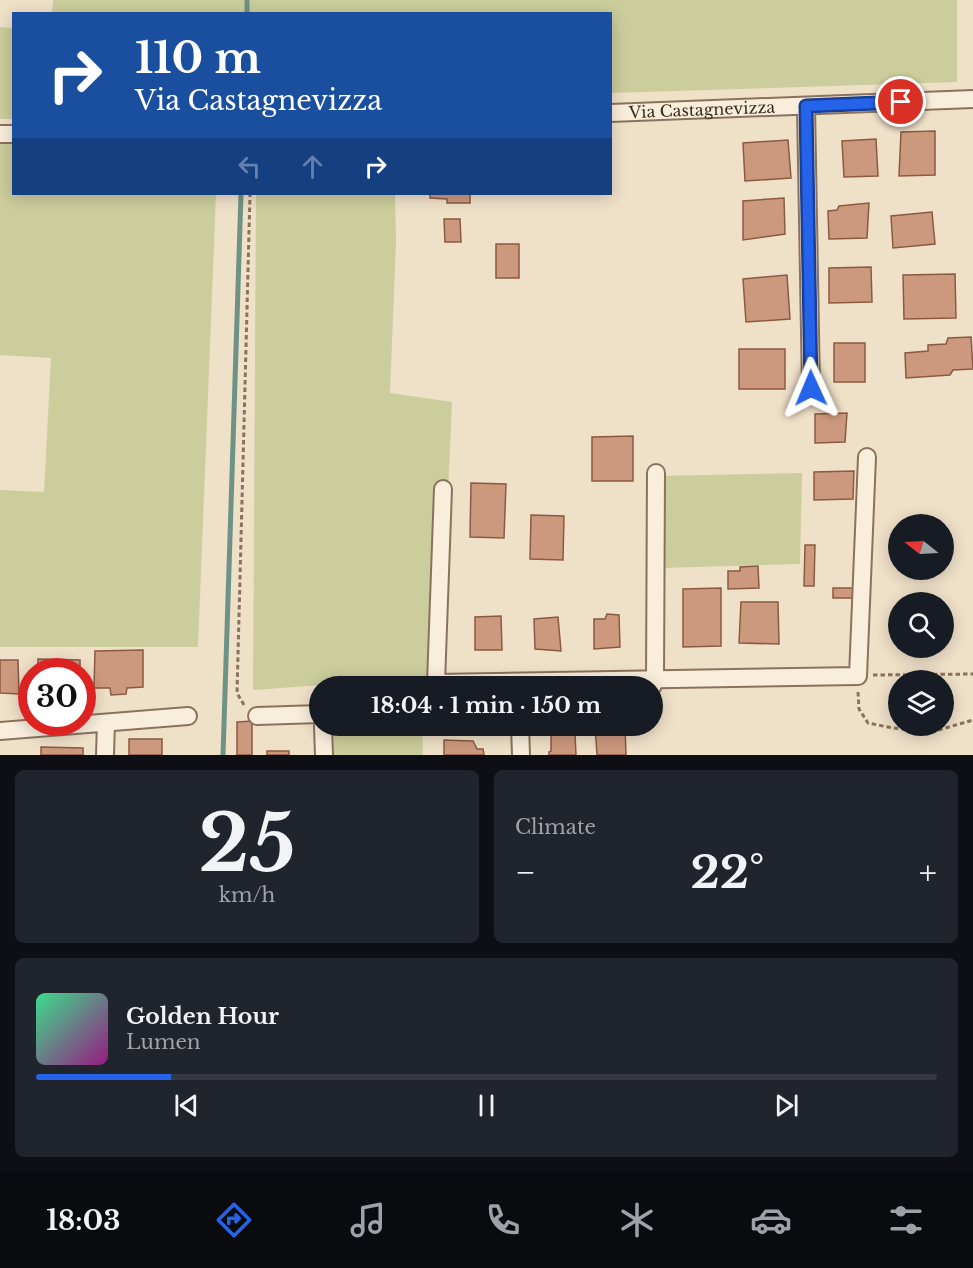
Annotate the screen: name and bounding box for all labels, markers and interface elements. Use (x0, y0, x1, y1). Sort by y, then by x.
text: 110 m (135, 32, 261, 84)
icon: right (36, 36, 114, 114)
pin (875, 76, 926, 127)
text: Via Castagnevizza (135, 84, 382, 117)
icon: arrive (884, 85, 917, 118)
street label: Via Castagnevizza (627, 97, 776, 122)
icon: left (233, 150, 266, 183)
icon: ahead (296, 150, 329, 183)
icon: right (359, 150, 392, 183)
position arrow (779, 356, 843, 420)
north arrow (888, 514, 954, 580)
map controls (888, 514, 954, 736)
button: search (888, 592, 954, 658)
speed limit sign: 30 (18, 658, 96, 736)
button: layers (888, 670, 954, 736)
text: 18:04 · 1 min · 150 m (371, 692, 601, 719)
text: 25 (198, 795, 296, 892)
text: Climate (515, 815, 596, 839)
text: 22° (691, 844, 764, 900)
text: − (515, 852, 536, 893)
text: + (919, 852, 937, 893)
text: km/h (219, 883, 275, 907)
text: Golden Hour (126, 1003, 279, 1030)
text: Lumen (126, 1030, 201, 1054)
icon: previous (170, 1089, 203, 1122)
icon: pause (470, 1089, 503, 1122)
icon: next (770, 1089, 803, 1122)
icon: directions (213, 1199, 255, 1241)
icon: music (347, 1199, 389, 1241)
icon: phone (482, 1199, 524, 1241)
icon: climate (616, 1199, 658, 1241)
icon: car (750, 1199, 792, 1241)
icon: filters (885, 1199, 927, 1241)
text: 18:03 (46, 1204, 120, 1237)

